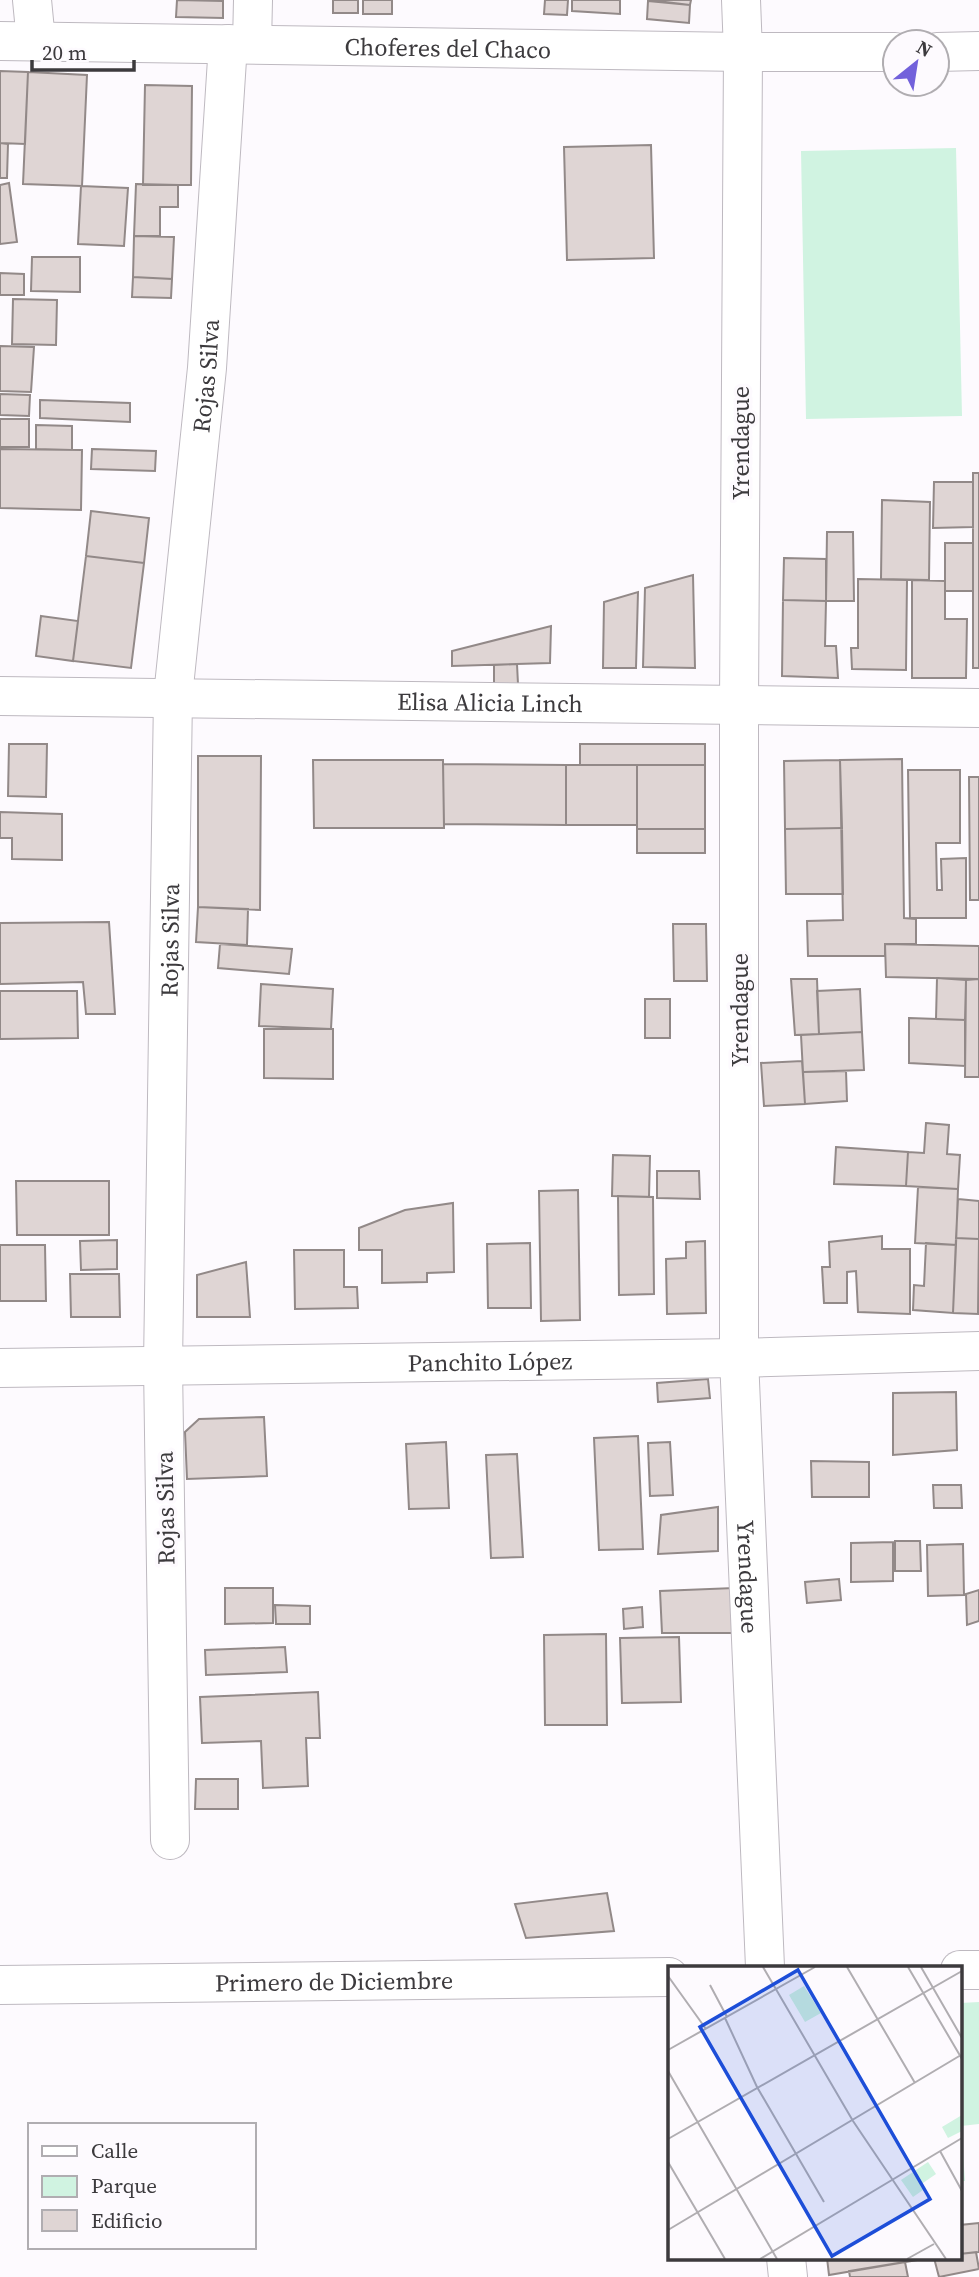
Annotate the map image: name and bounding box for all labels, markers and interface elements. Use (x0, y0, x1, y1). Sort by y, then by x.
scale bar (32, 28, 133, 72)
north arrow (881, 28, 951, 98)
street label: Choferes del Chaco (344, 30, 551, 66)
text: N (912, 34, 937, 63)
text: 20 m (42, 38, 87, 67)
street label: Rojas Silva (184, 317, 227, 434)
street label: Yrendague (724, 386, 757, 500)
street label: Elisa Alicia Linch (397, 684, 583, 720)
street label: Rojas Silva (152, 882, 187, 997)
street label: Yrendague (723, 953, 756, 1067)
street label: Panchito López (407, 1344, 573, 1379)
street label: Rojas Silva (147, 1450, 182, 1565)
street label: Yrendague (729, 1519, 767, 1634)
street label: Primero de Diciembre (215, 1963, 453, 1999)
inset map (668, 1966, 962, 2260)
legend (28, 2123, 256, 2249)
text: Calle (91, 2136, 138, 2165)
text: Parque (91, 2171, 157, 2200)
text: Edificio (91, 2206, 163, 2235)

